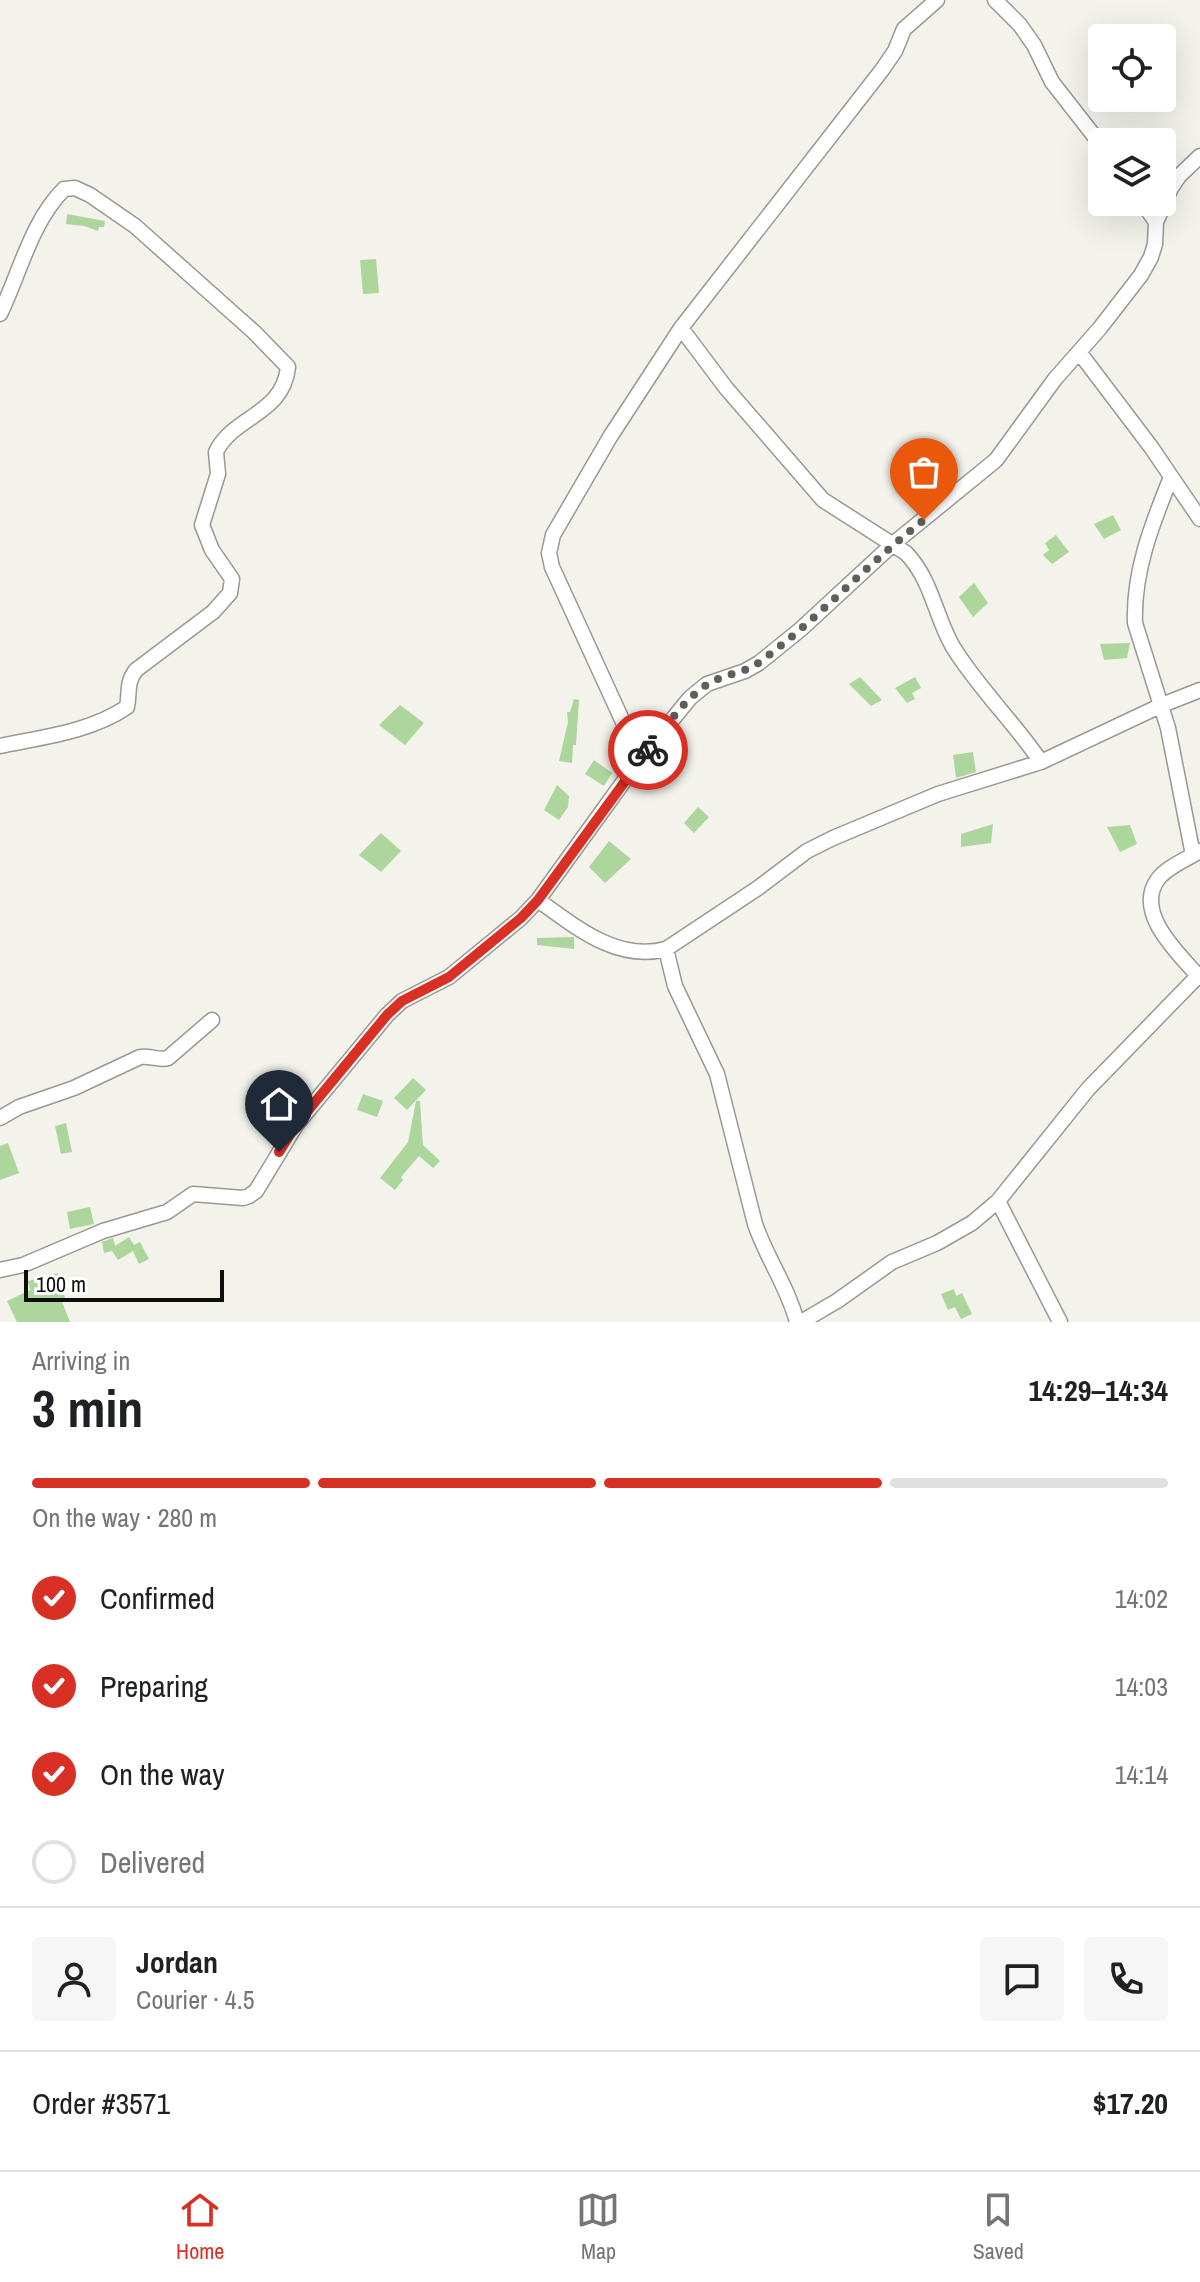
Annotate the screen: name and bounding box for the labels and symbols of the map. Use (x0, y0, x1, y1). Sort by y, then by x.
pin (890, 438, 958, 520)
courier (608, 710, 688, 790)
pin (245, 1070, 313, 1152)
scale bar (24, 1266, 224, 1302)

